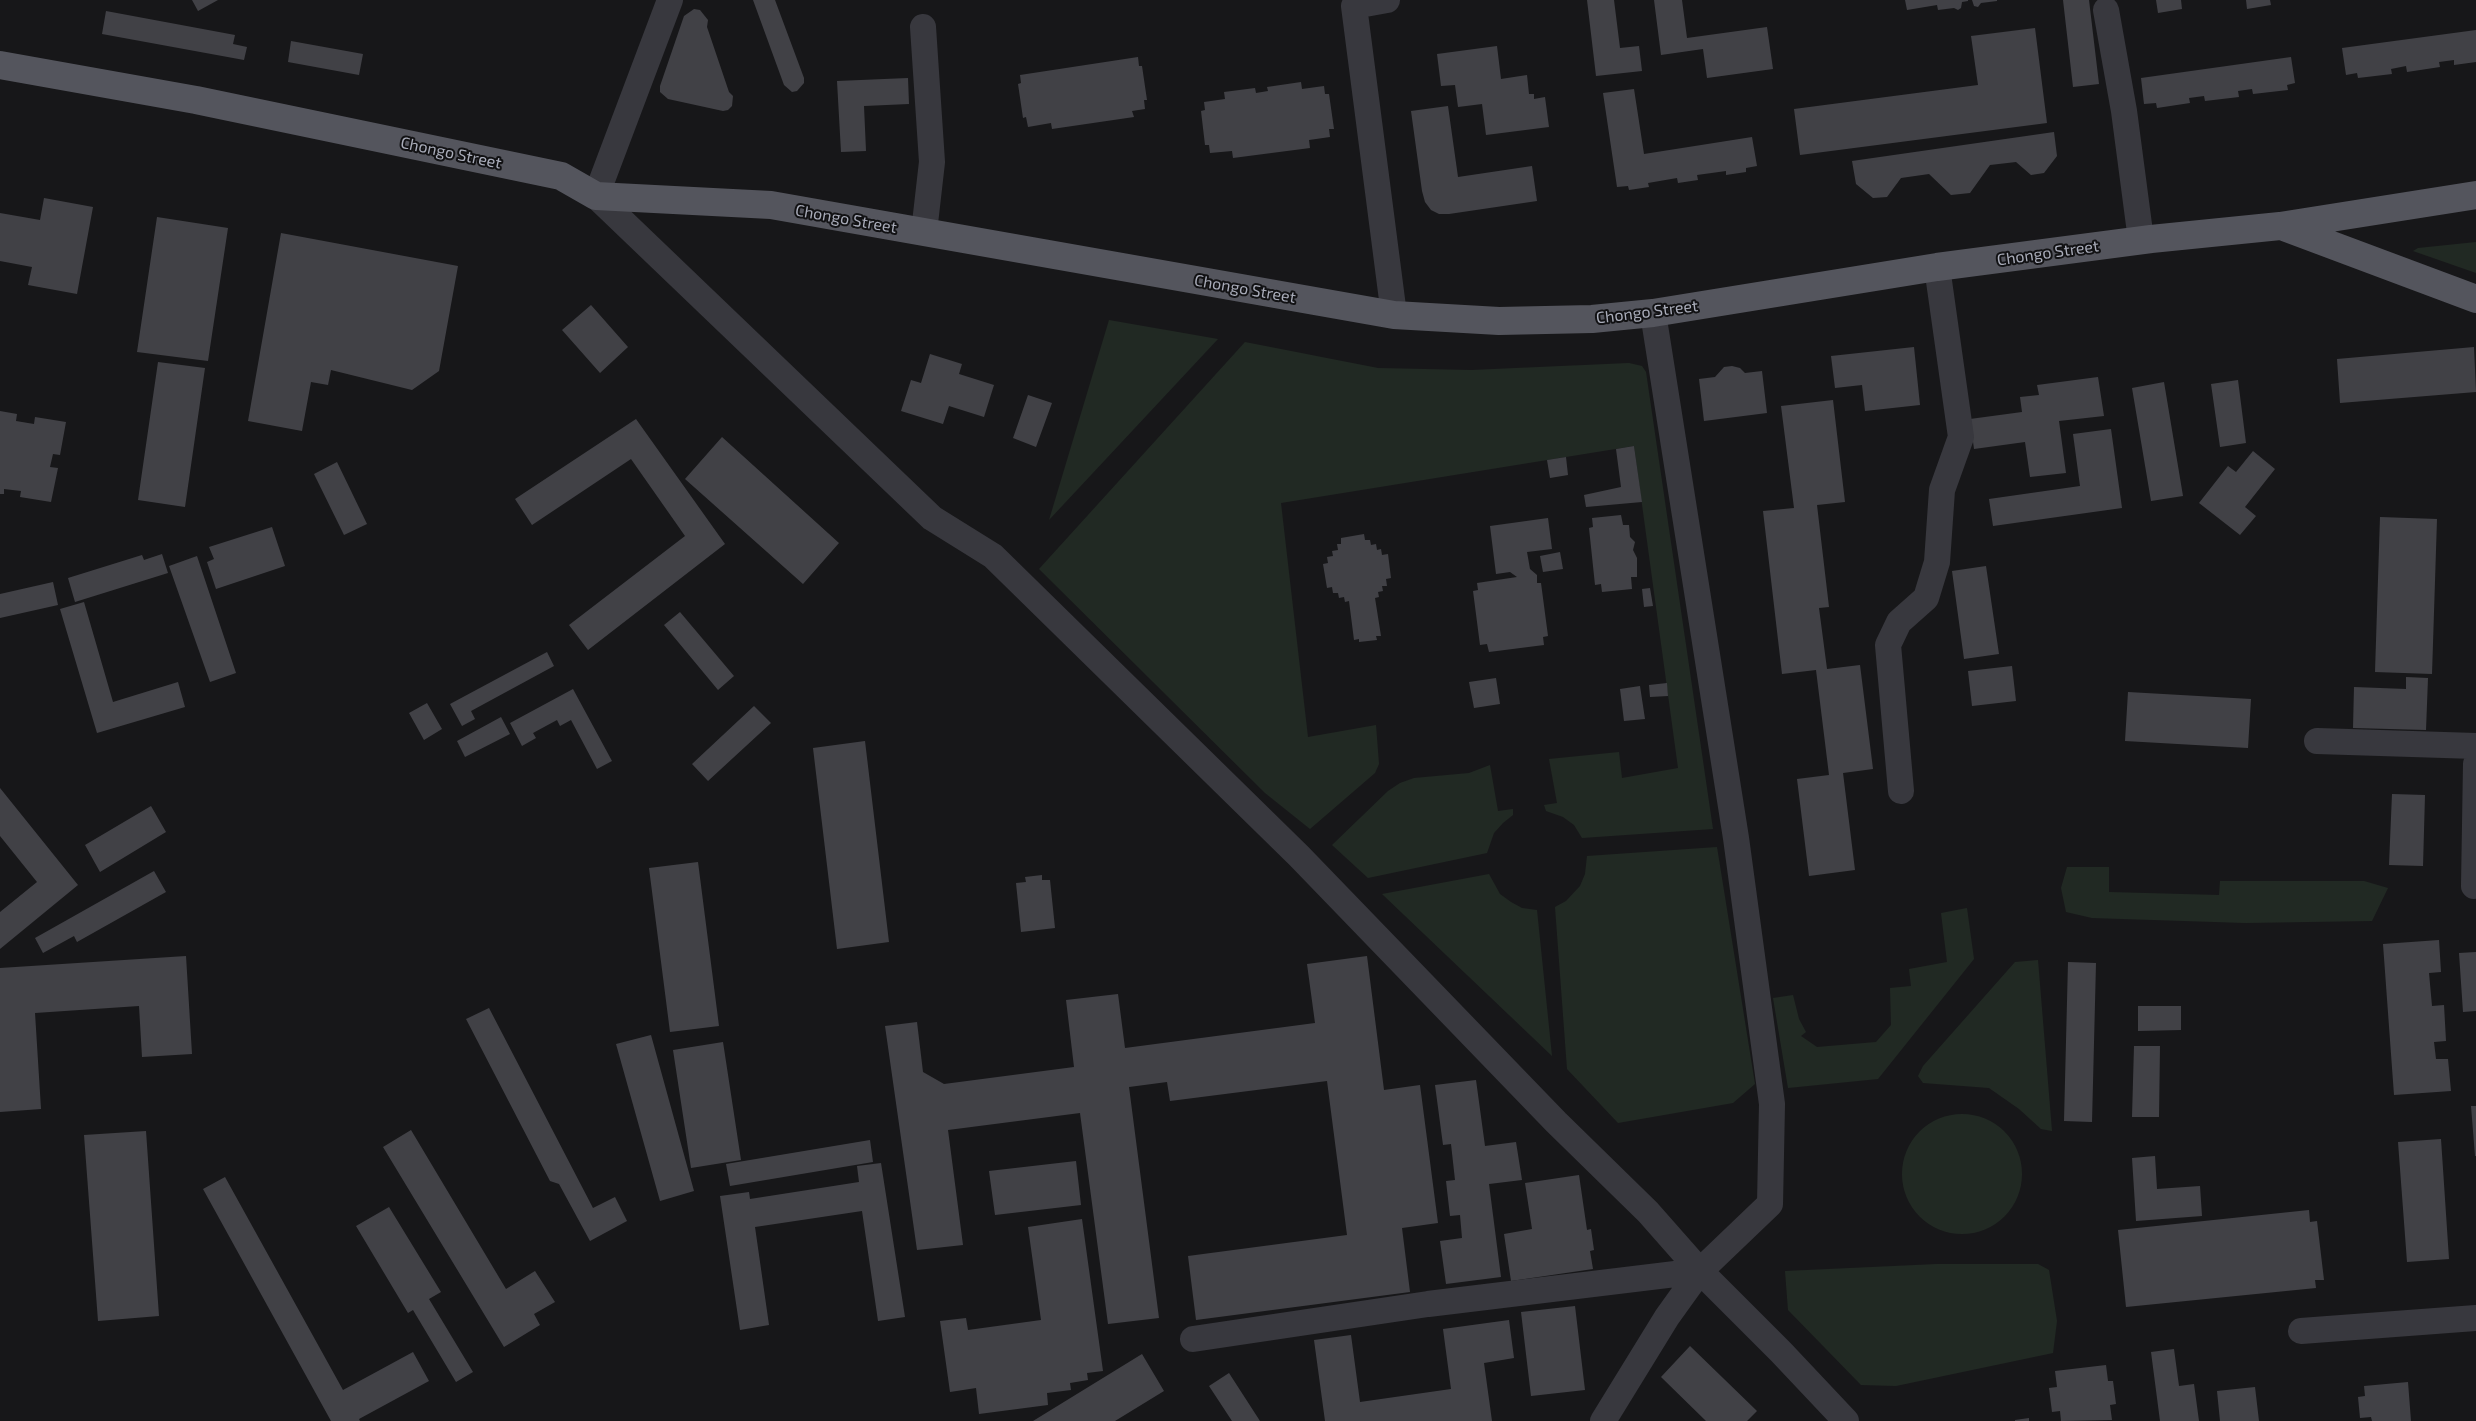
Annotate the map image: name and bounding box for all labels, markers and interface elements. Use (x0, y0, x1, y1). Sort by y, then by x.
street label: Chongo Street (399, 133, 503, 173)
street label: Chongo Street (794, 201, 898, 237)
street label: Chongo Street (1996, 236, 2100, 270)
street label: Chongo Street (1193, 271, 1297, 307)
street label: Chongo Street (1595, 296, 1699, 328)

